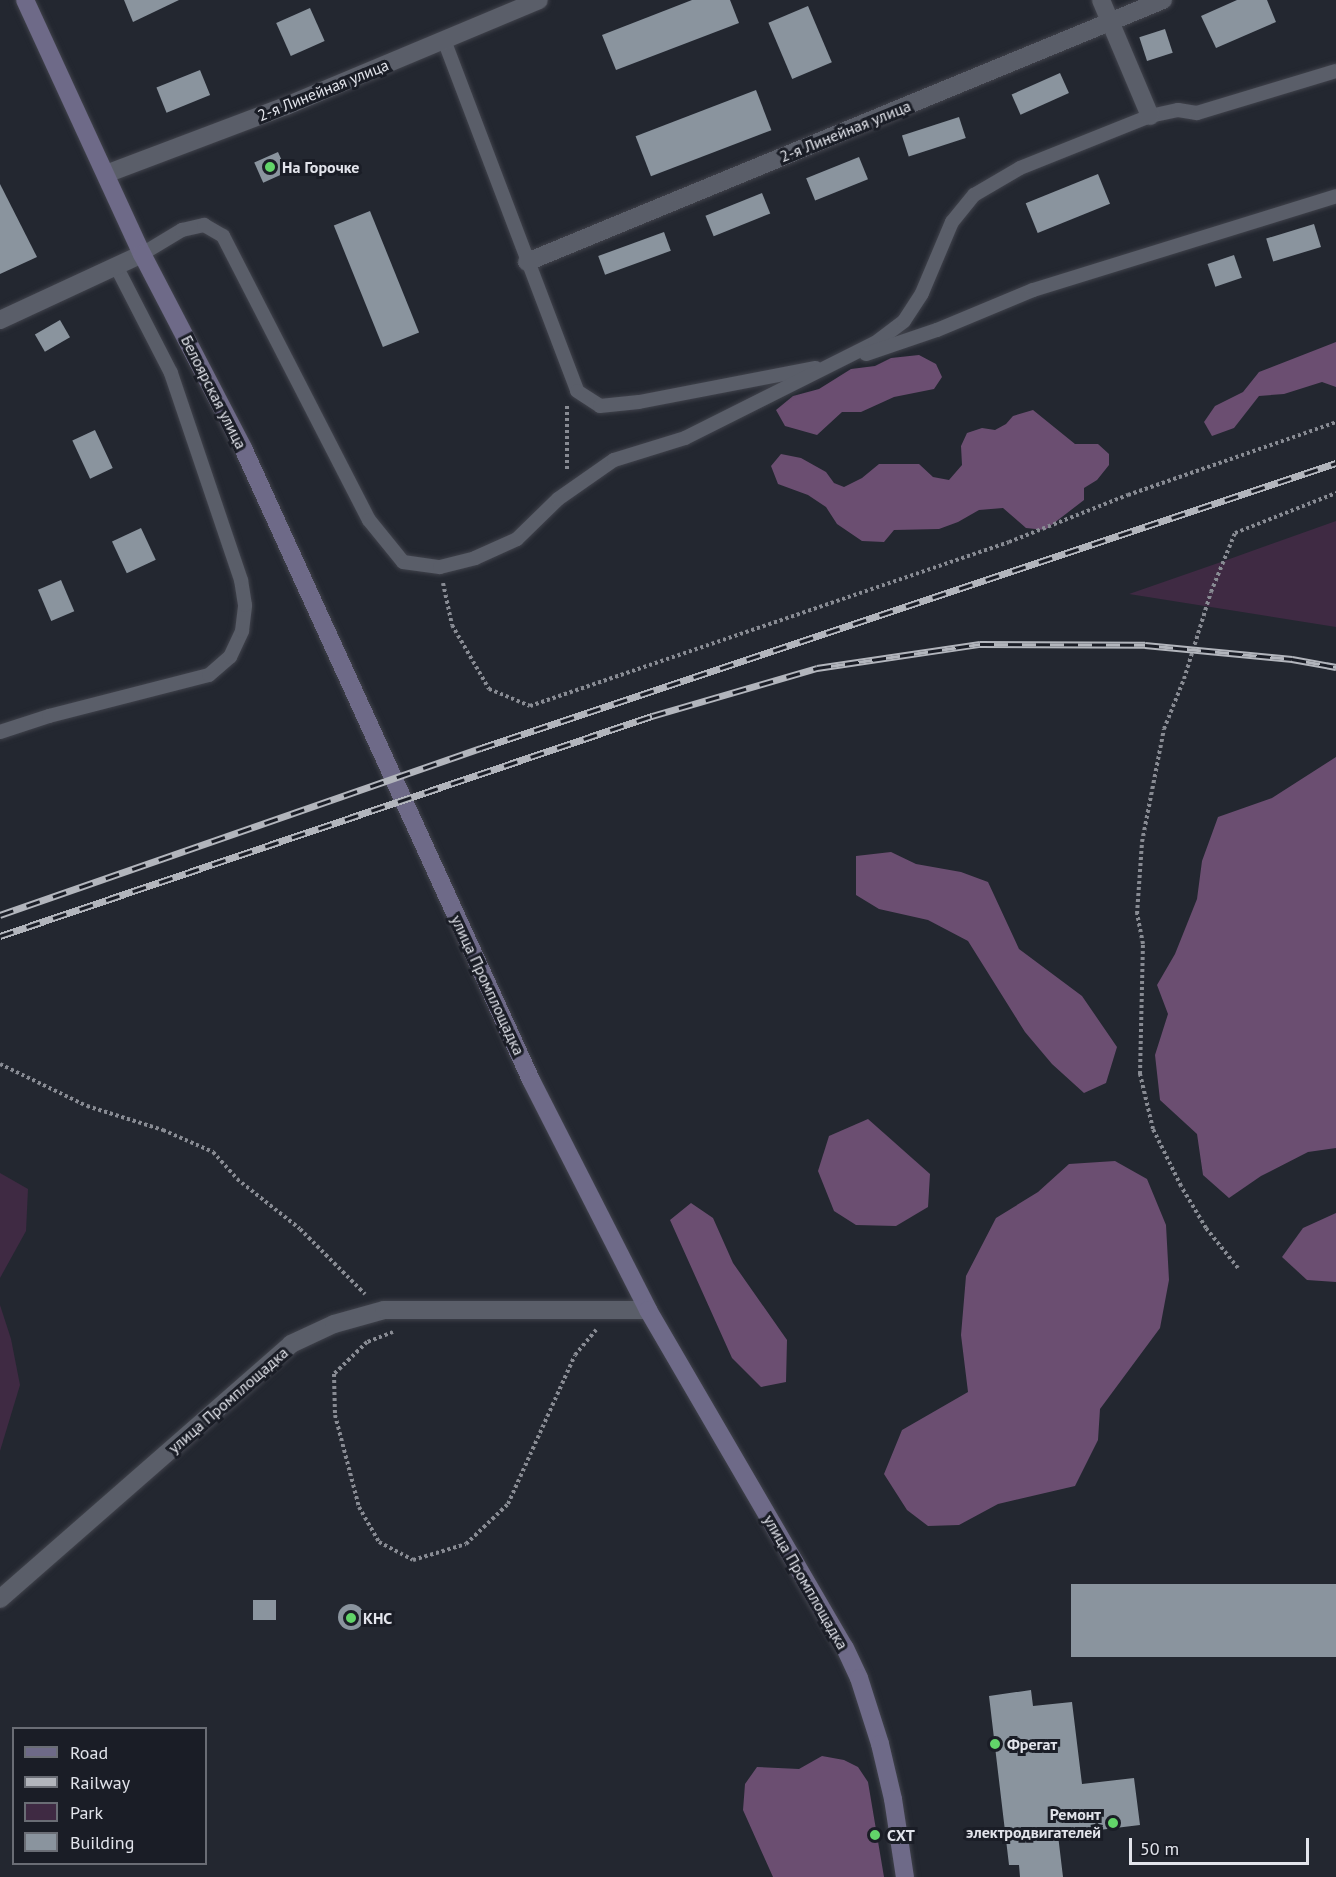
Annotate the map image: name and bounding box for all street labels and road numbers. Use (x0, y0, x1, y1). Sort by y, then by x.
street label: 2-я Линейная улица (255, 55, 391, 125)
street label: 2-я Линейная улица (777, 96, 913, 166)
street label: Белоярская улица (177, 332, 251, 452)
street label: улица Промплощадка (447, 912, 529, 1058)
street label: улица Промплощадка (164, 1343, 292, 1457)
street label: улица Промплощадка (760, 1511, 852, 1653)

